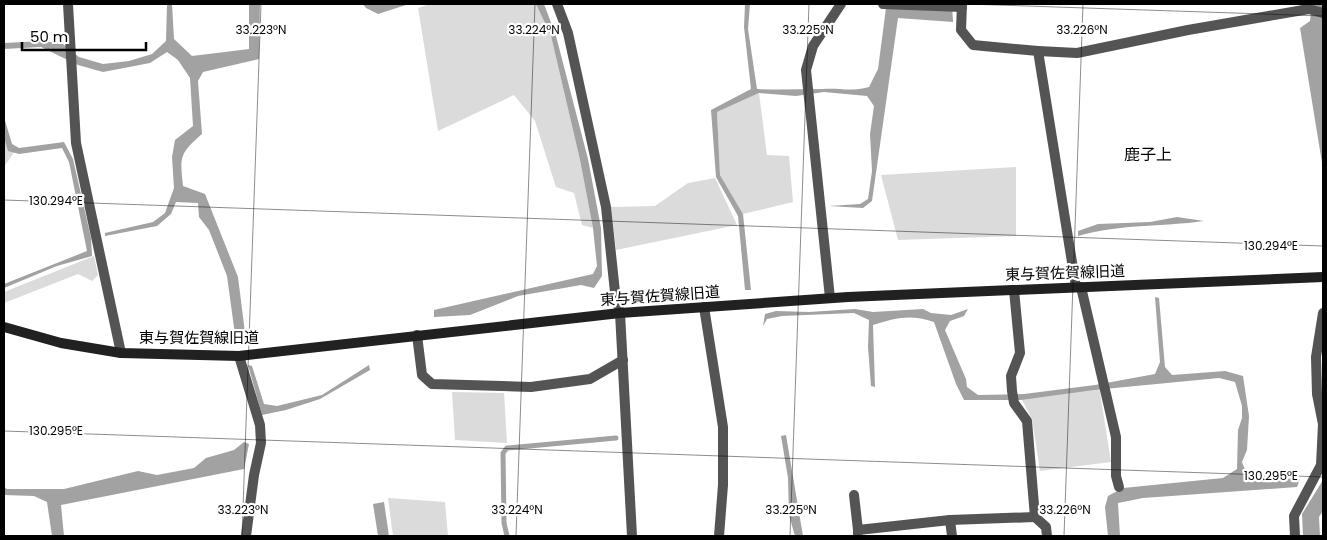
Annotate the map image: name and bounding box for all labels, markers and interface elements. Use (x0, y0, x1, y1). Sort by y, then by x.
scale bar (22, 20, 146, 52)
text: 33.223°N (236, 21, 286, 38)
text: 33.224°N (508, 21, 560, 38)
text: 33.225°N (782, 21, 834, 38)
text: 33.226°N (1056, 21, 1108, 38)
text: 50 m (30, 26, 68, 47)
district label: 鹿子上 (1124, 143, 1172, 166)
text: 130.294°E (29, 192, 83, 209)
text: 130.294°E (1244, 237, 1298, 254)
street label: 東与賀佐賀線旧道 (1005, 260, 1125, 285)
street label: 東与賀佐賀線旧道 (599, 281, 721, 310)
street label: 東与賀佐賀線旧道 (139, 327, 259, 348)
text: 130.295°E (29, 422, 83, 439)
text: 130.295°E (1244, 467, 1298, 484)
text: 33.223°N (218, 501, 268, 518)
text: 33.224°N (491, 501, 543, 518)
text: 33.225°N (765, 501, 817, 518)
text: 33.226°N (1039, 501, 1091, 518)

